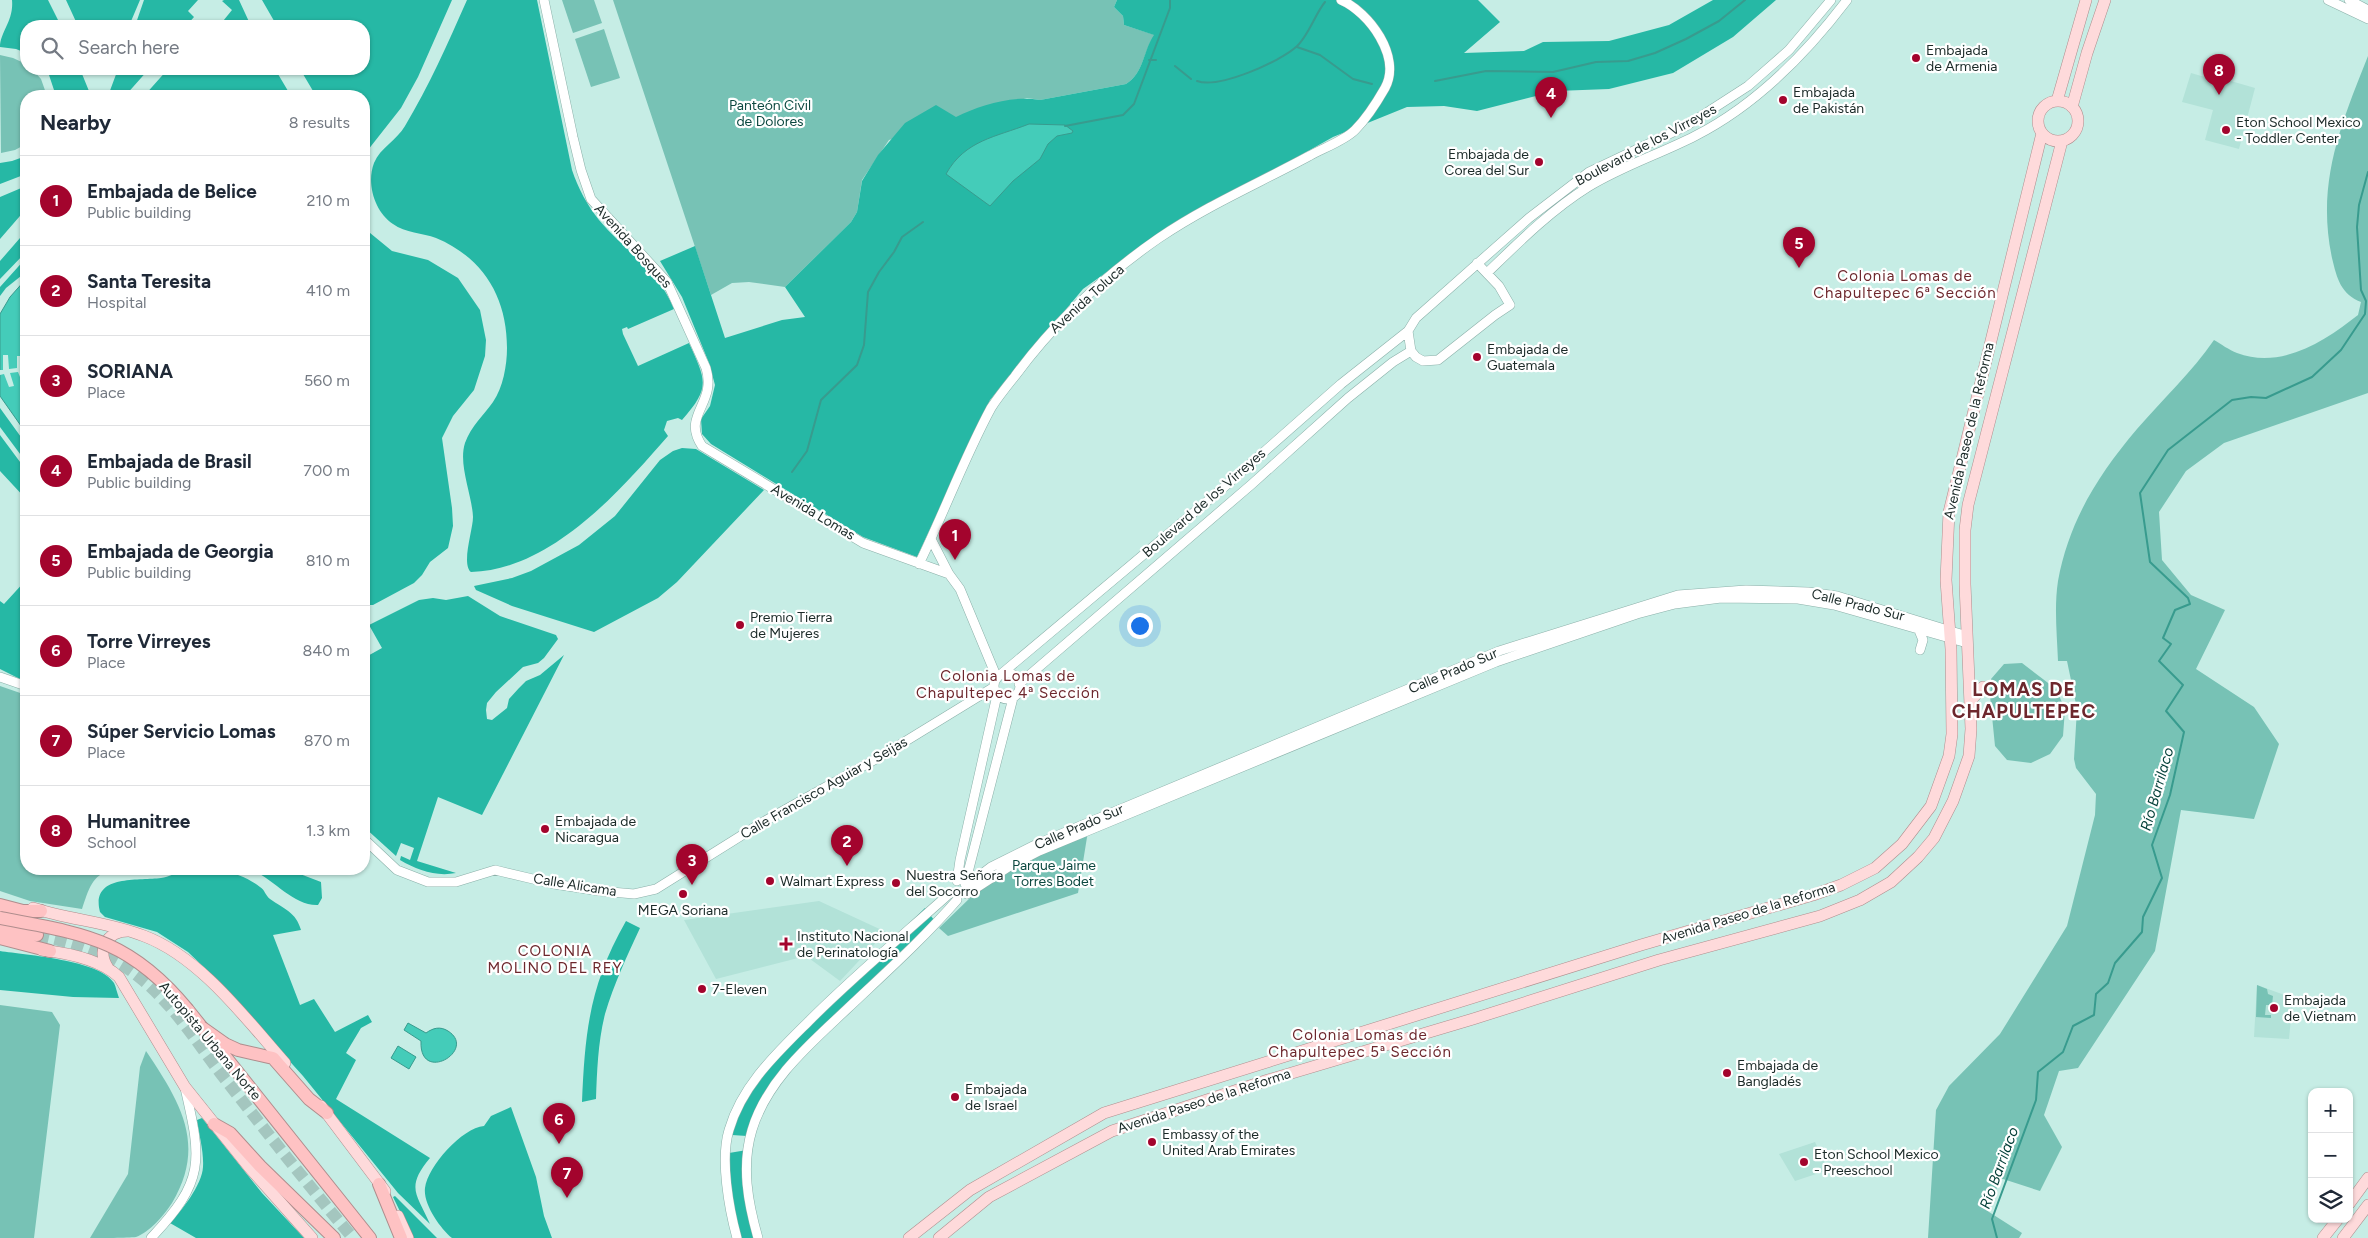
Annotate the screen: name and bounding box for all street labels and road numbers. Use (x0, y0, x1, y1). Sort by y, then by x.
street label: Boulevard de los Virreyes (1573, 101, 1719, 189)
street label: Avenida Bosques (591, 200, 675, 292)
street label: Avenida Toluca (1046, 261, 1128, 337)
street label: Avenida Paseo de la Reforma (1940, 341, 1998, 521)
street label: Boulevard de los Virreyes (1139, 445, 1269, 561)
street label: Avenida Lomas (768, 480, 858, 544)
street label: Calle Prado Sur (1810, 585, 1907, 625)
street label: Calle Prado Sur (1406, 644, 1500, 697)
street label: Calle Francisco Aguiar y Seijas (738, 733, 910, 843)
street label: Calle Prado Sur (1032, 800, 1126, 853)
street label: Calle Alicama (532, 870, 618, 900)
street label: Avenida Paseo de la Reforma (1659, 878, 1837, 948)
street label: Autopista Urbana Norte (155, 978, 265, 1104)
street label: Avenida Paseo de la Reforma (1115, 1065, 1293, 1137)

